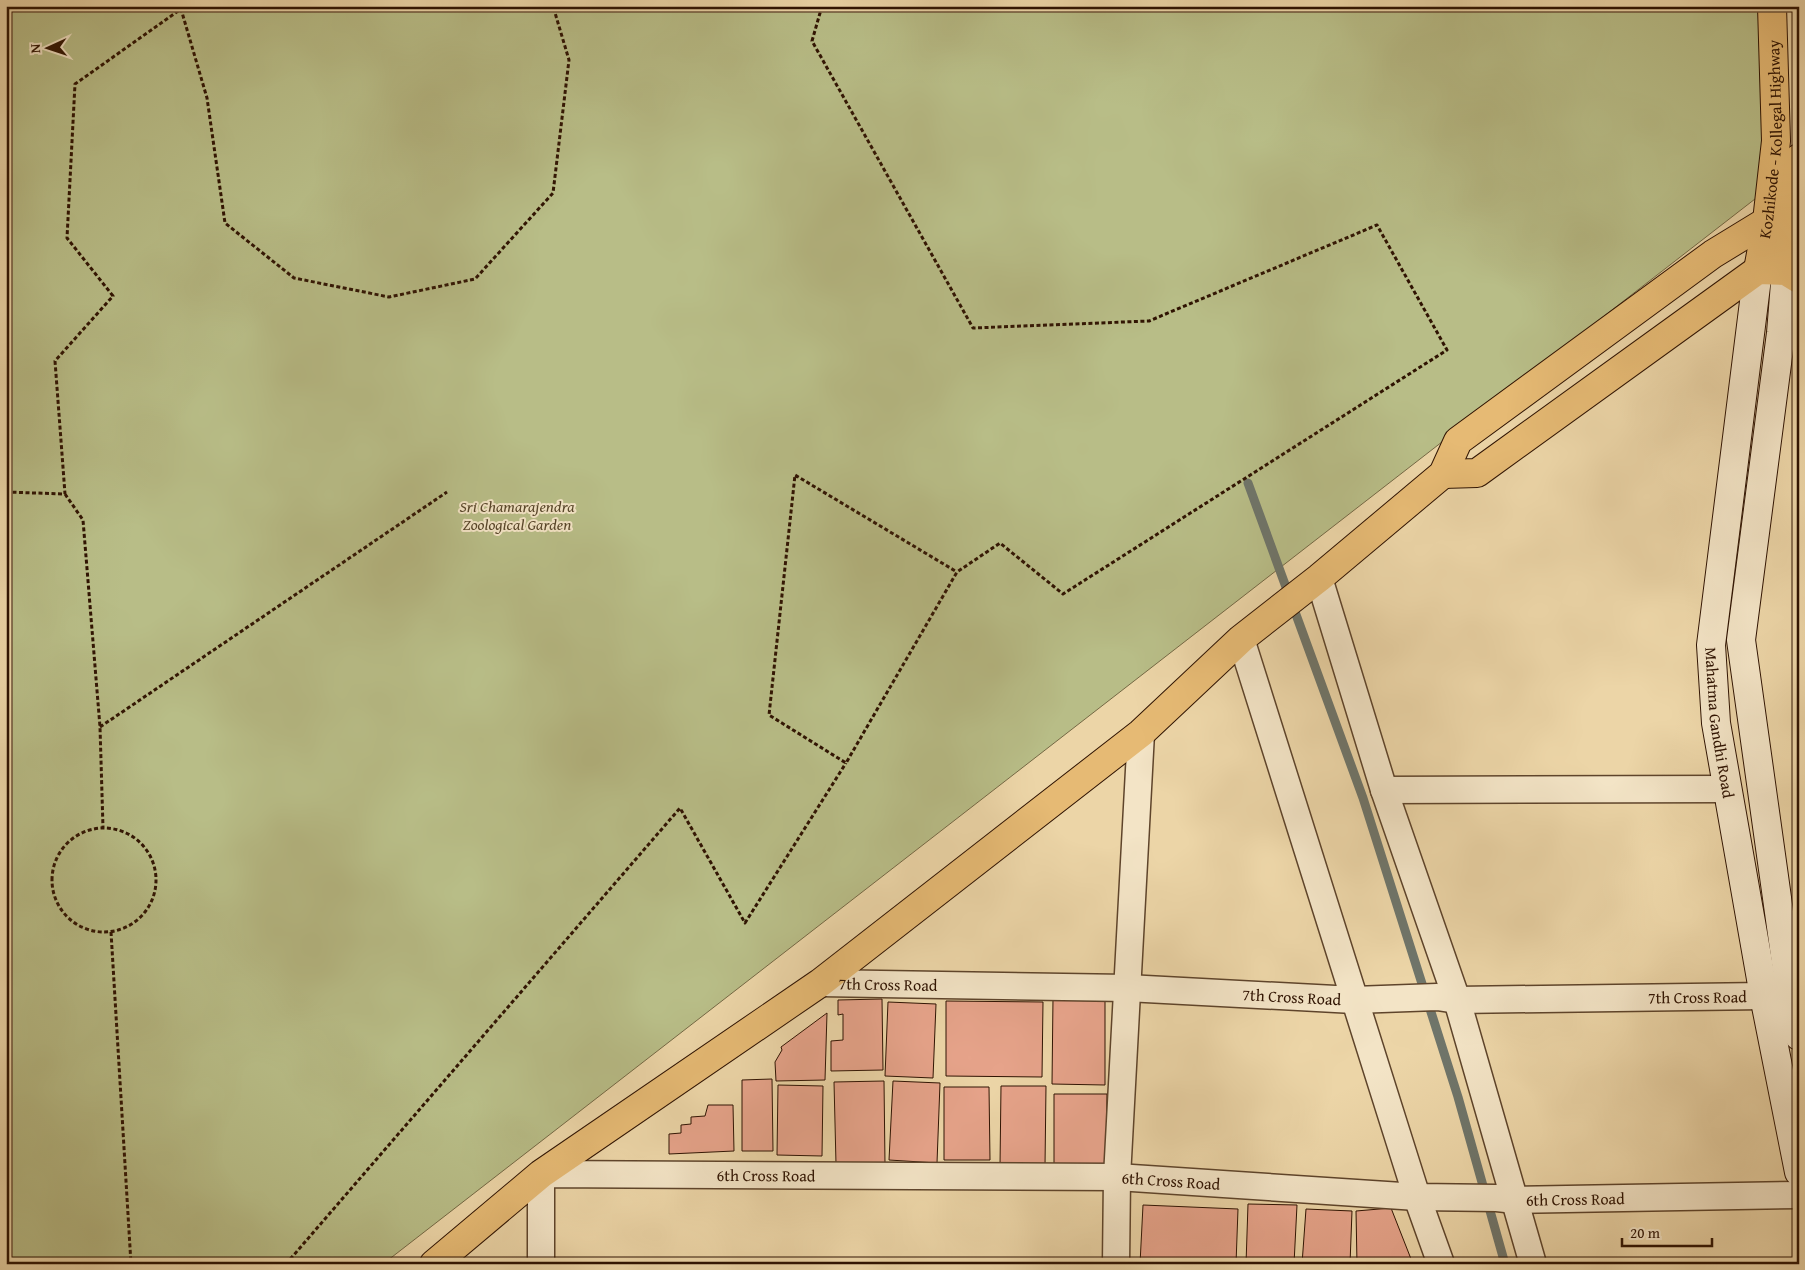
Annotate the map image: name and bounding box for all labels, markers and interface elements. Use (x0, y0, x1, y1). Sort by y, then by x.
north arrow (22, 22, 72, 72)
street label: Kozhikode - Kollegal Highway (1752, 39, 1788, 240)
text: N (25, 43, 45, 54)
park label: Sri Chamarajendra Zoological Garden (460, 494, 575, 536)
street label: Mahatma Gandhi Road (1699, 646, 1741, 800)
street label: 7th Cross Road (838, 971, 938, 997)
street label: 7th Cross Road (1242, 982, 1342, 1011)
street label: 7th Cross Road (1648, 984, 1747, 1010)
street label: 6th Cross Road (717, 1163, 816, 1187)
street label: 6th Cross Road (1121, 1165, 1221, 1196)
street label: 6th Cross Road (1526, 1186, 1625, 1212)
scale bar (1622, 1215, 1712, 1247)
text: 20 m (1630, 1222, 1661, 1243)

